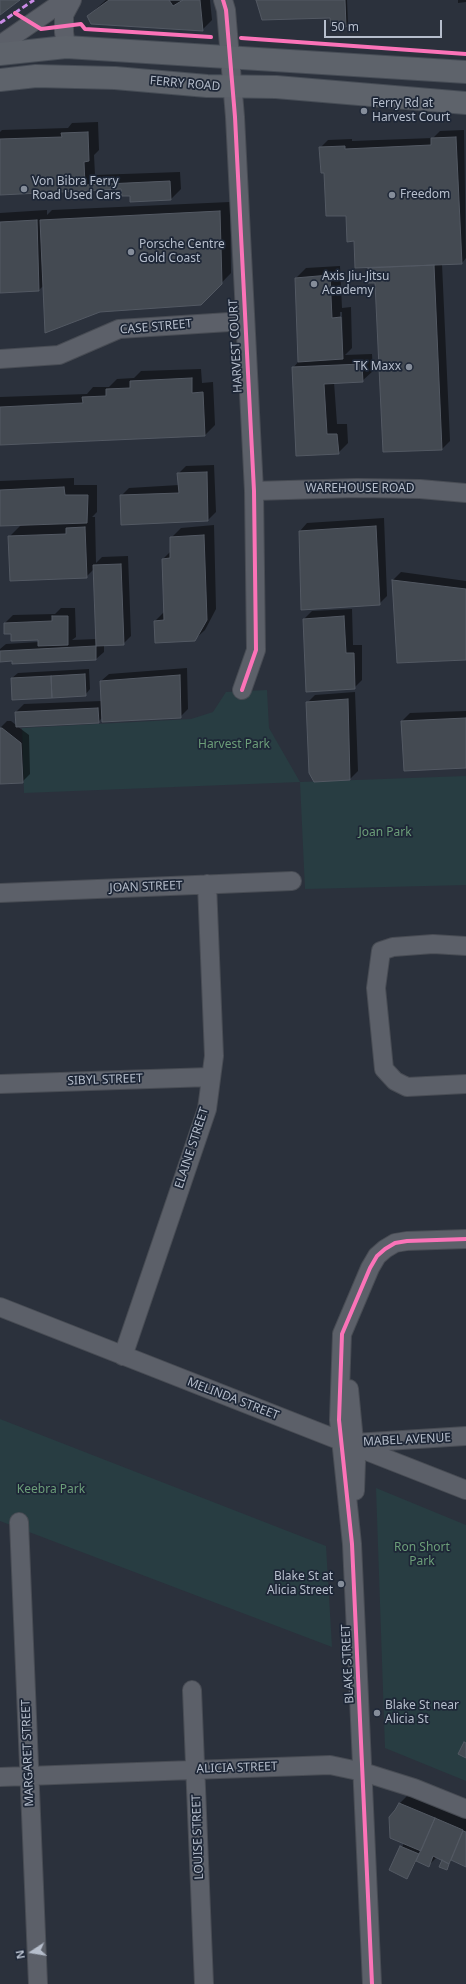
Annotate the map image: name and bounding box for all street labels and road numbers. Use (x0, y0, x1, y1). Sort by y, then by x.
street label: FERRY ROAD (149, 74, 221, 94)
street label: HARVEST COURT (226, 299, 246, 393)
street label: CASE STREET (119, 317, 193, 337)
street label: WAREHOUSE ROAD (306, 482, 414, 496)
street label: JOAN STREET (109, 879, 183, 895)
street label: SIBYL STREET (67, 1071, 143, 1089)
street label: ELAINE STREET (172, 1106, 212, 1190)
street label: MELINDA STREET (185, 1375, 281, 1423)
street label: MABEL AVENUE (363, 1431, 451, 1449)
street label: BLAKE STREET (339, 1624, 357, 1704)
street label: MARGARET STREET (19, 1699, 37, 1807)
street label: ALICIA STREET (196, 1759, 278, 1777)
street label: LOUISE STREET (189, 1794, 207, 1880)

